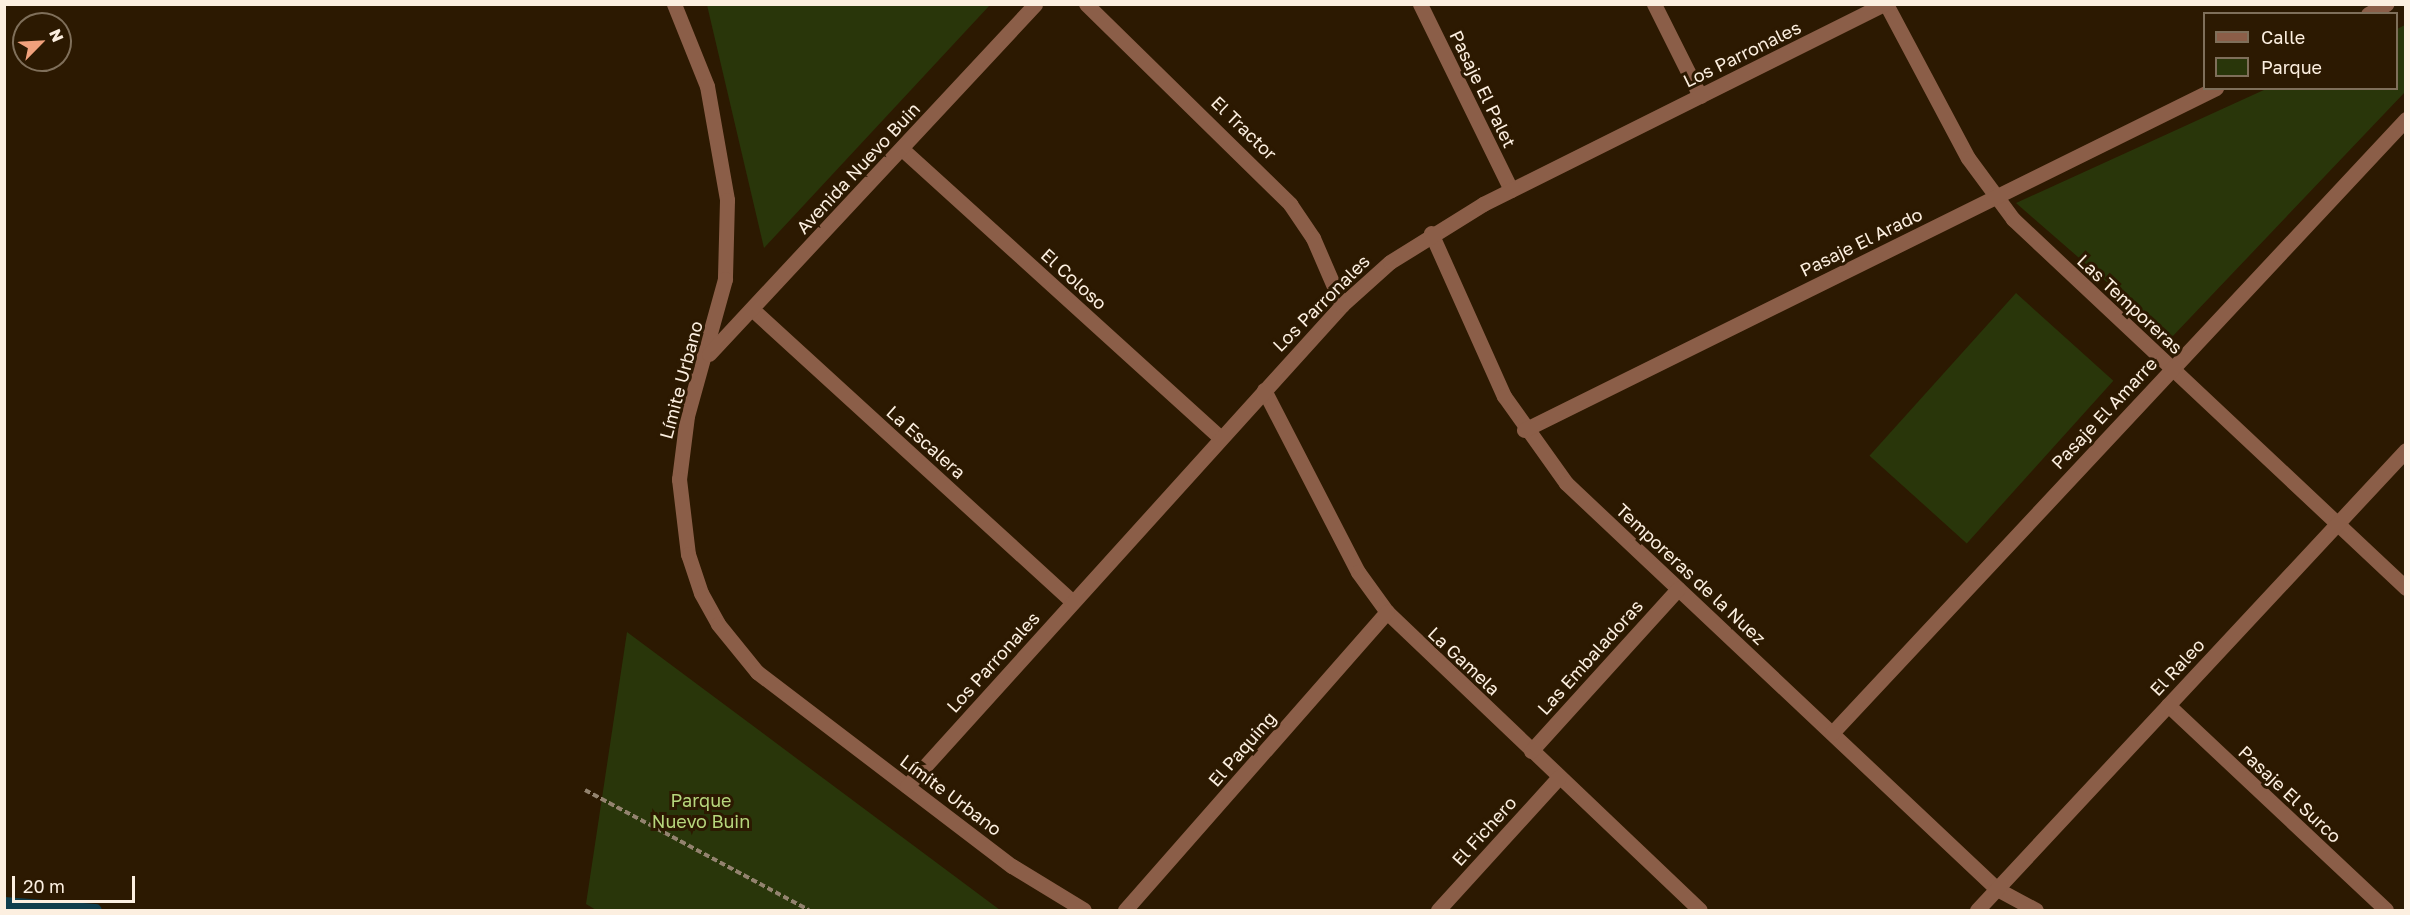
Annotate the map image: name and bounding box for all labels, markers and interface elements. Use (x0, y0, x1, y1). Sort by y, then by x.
north arrow (12, 12, 72, 72)
legend (2203, 12, 2398, 90)
street label: Los Parronales (1680, 16, 1804, 92)
text: N (45, 26, 68, 45)
text: Calle (2261, 26, 2305, 48)
street label: Pasaje El Palet (1445, 27, 1521, 151)
text: Parque (2261, 56, 2322, 78)
street label: El Tractor (1207, 92, 1281, 164)
street label: Avenida Nuevo Buin (792, 98, 924, 238)
street label: Pasaje El Arado (1796, 203, 1926, 281)
street label: El Coloso (1037, 244, 1111, 314)
street label: Los Parronales (1268, 250, 1374, 356)
street label: Las Temporeras (2073, 250, 2187, 358)
street label: Límite Urbano (655, 319, 707, 441)
street label: Pasaje El Amarre (2047, 353, 2161, 473)
street label: La Escalera (882, 401, 970, 483)
street label: Temporeras de la Nuez (1612, 499, 1770, 649)
street label: Las Embaladoras (1533, 595, 1647, 719)
street label: Los Parronales (942, 607, 1044, 717)
street label: La Gamela (1424, 622, 1504, 700)
street label: El Raleo (2145, 634, 2209, 700)
street label: El Paquing (1204, 707, 1280, 791)
street label: Pasaje El Surco (2234, 741, 2346, 847)
street label: Límite Urbano (896, 750, 1006, 840)
park label: Parque Nuevo Buin (652, 790, 750, 832)
street label: El Fichero (1447, 792, 1521, 870)
scale bar (15, 864, 138, 902)
text: 20 m (23, 875, 65, 897)

